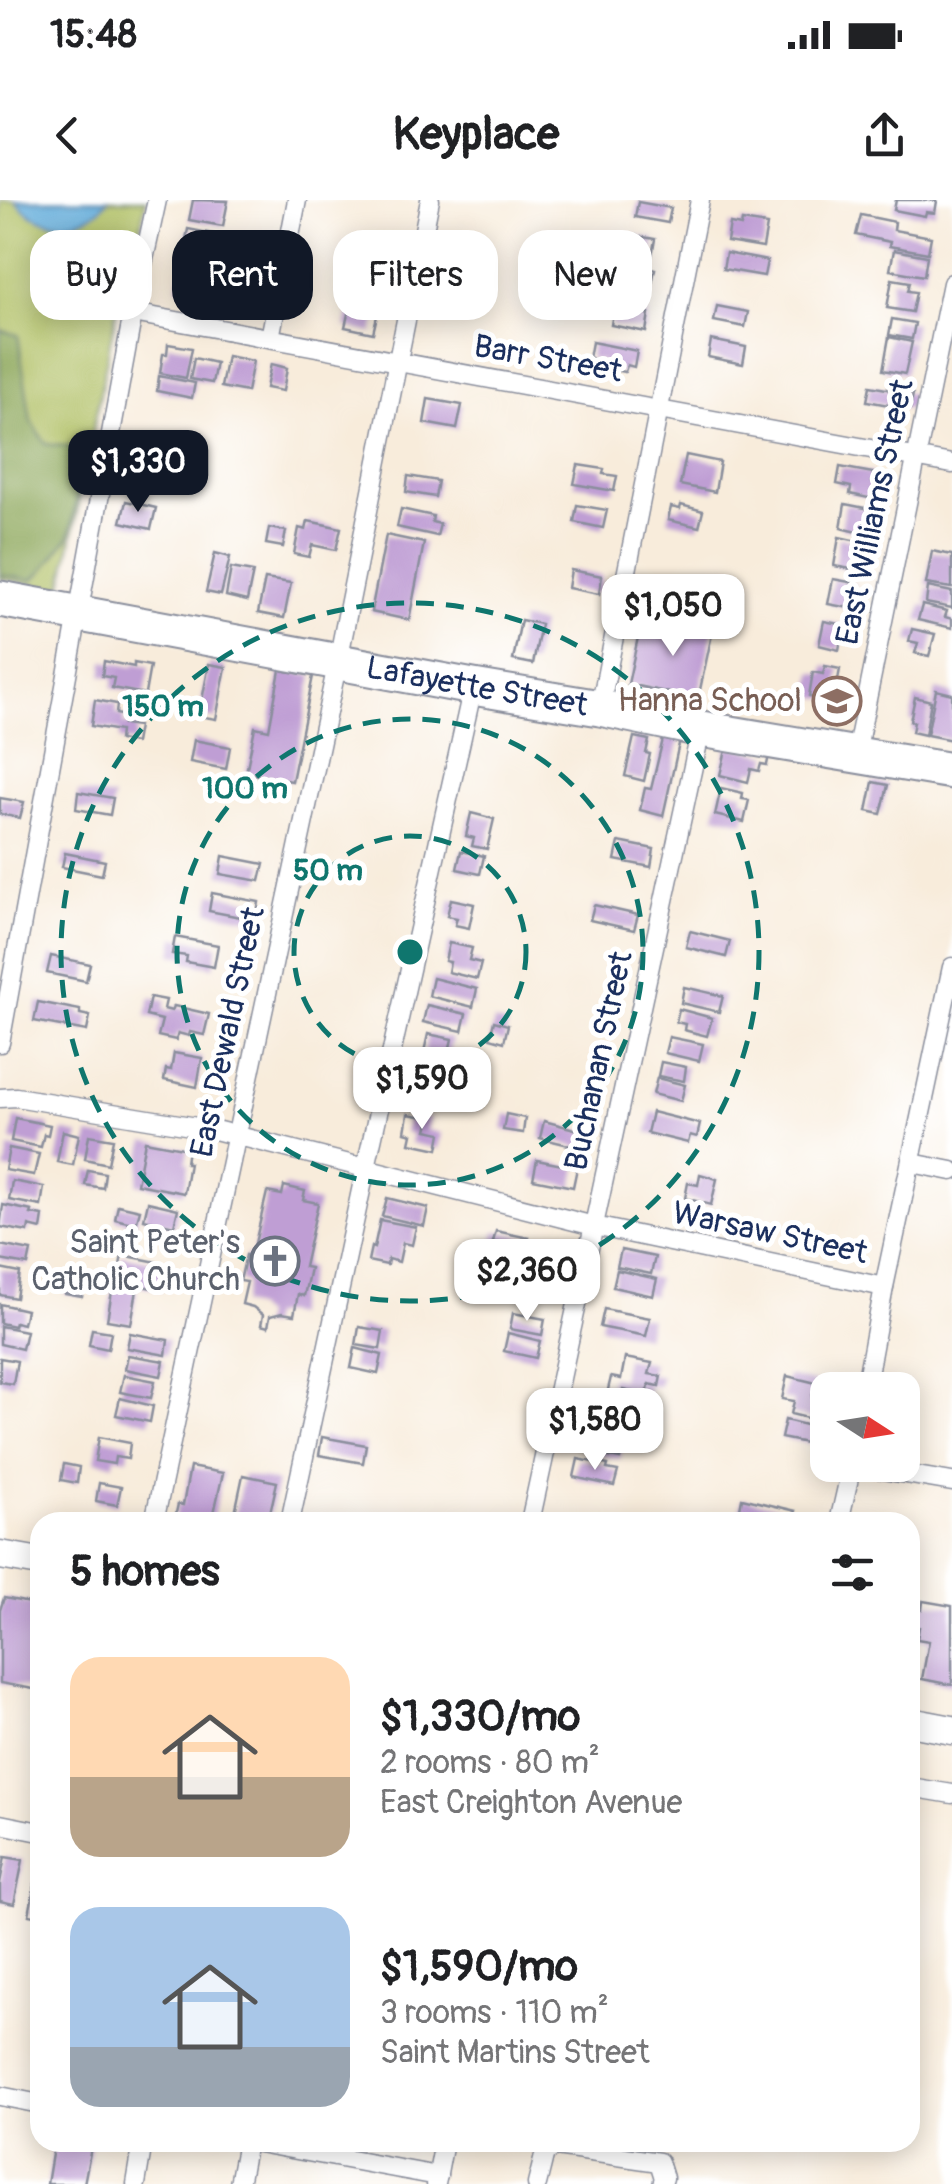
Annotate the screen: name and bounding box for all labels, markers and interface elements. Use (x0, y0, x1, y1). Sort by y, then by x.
text: 15:48 (50, 11, 137, 59)
text: Keyplace (393, 107, 559, 163)
icon: back (40, 108, 95, 163)
icon: share (857, 108, 912, 163)
chip: Buy (30, 230, 152, 320)
chip: Rent (172, 230, 313, 320)
chip: Filters (333, 230, 498, 320)
chip: New (518, 230, 652, 320)
street label: Barr Street (471, 326, 625, 392)
street label: East Williams Street (827, 375, 923, 648)
pin: $1,330 (57, 430, 219, 515)
text: $1,330 (90, 442, 186, 482)
pin: $1,050 (592, 574, 754, 659)
text: $1,050 (623, 586, 723, 626)
street label: Lafayette Street (363, 648, 591, 726)
school or university icon: Hanna School (811, 675, 863, 727)
place label: Hanna School (618, 681, 802, 721)
text: 150 m (122, 688, 204, 725)
text: 100 m (202, 770, 288, 807)
text: 50 m (293, 852, 363, 889)
street label: East Dewald Street (182, 903, 274, 1161)
centre of rings (392, 934, 428, 970)
street label: Buchanan Street (556, 948, 642, 1174)
pin: $1,590 (341, 1047, 503, 1132)
text: $1,590 (375, 1059, 469, 1099)
street label: Warsaw Street (669, 1193, 871, 1273)
place label: Saint Peter's Catholic Church (31, 1223, 240, 1300)
church icon: Saint Peter's Catholic Church (249, 1235, 301, 1287)
pin: $2,360 (446, 1239, 608, 1324)
text: $2,360 (476, 1251, 578, 1291)
north arrow (810, 1372, 920, 1482)
map controls (810, 1372, 920, 1482)
pin: $1,580 (514, 1388, 676, 1473)
text: $1,580 (548, 1400, 642, 1440)
icon: filters (825, 1545, 880, 1600)
text: 5 homes (70, 1546, 220, 1598)
text: $1,330/mo (380, 1691, 580, 1743)
icon: home (150, 1697, 270, 1817)
text: 2 rooms · 80 m² (380, 1743, 600, 1783)
text: East Creighton Avenue (380, 1783, 682, 1823)
text: $1,590/mo (380, 1941, 578, 1993)
icon: home (150, 1947, 270, 2067)
text: 3 rooms · 110 m² (380, 1993, 609, 2033)
text: Saint Martins Street (380, 2033, 650, 2073)

